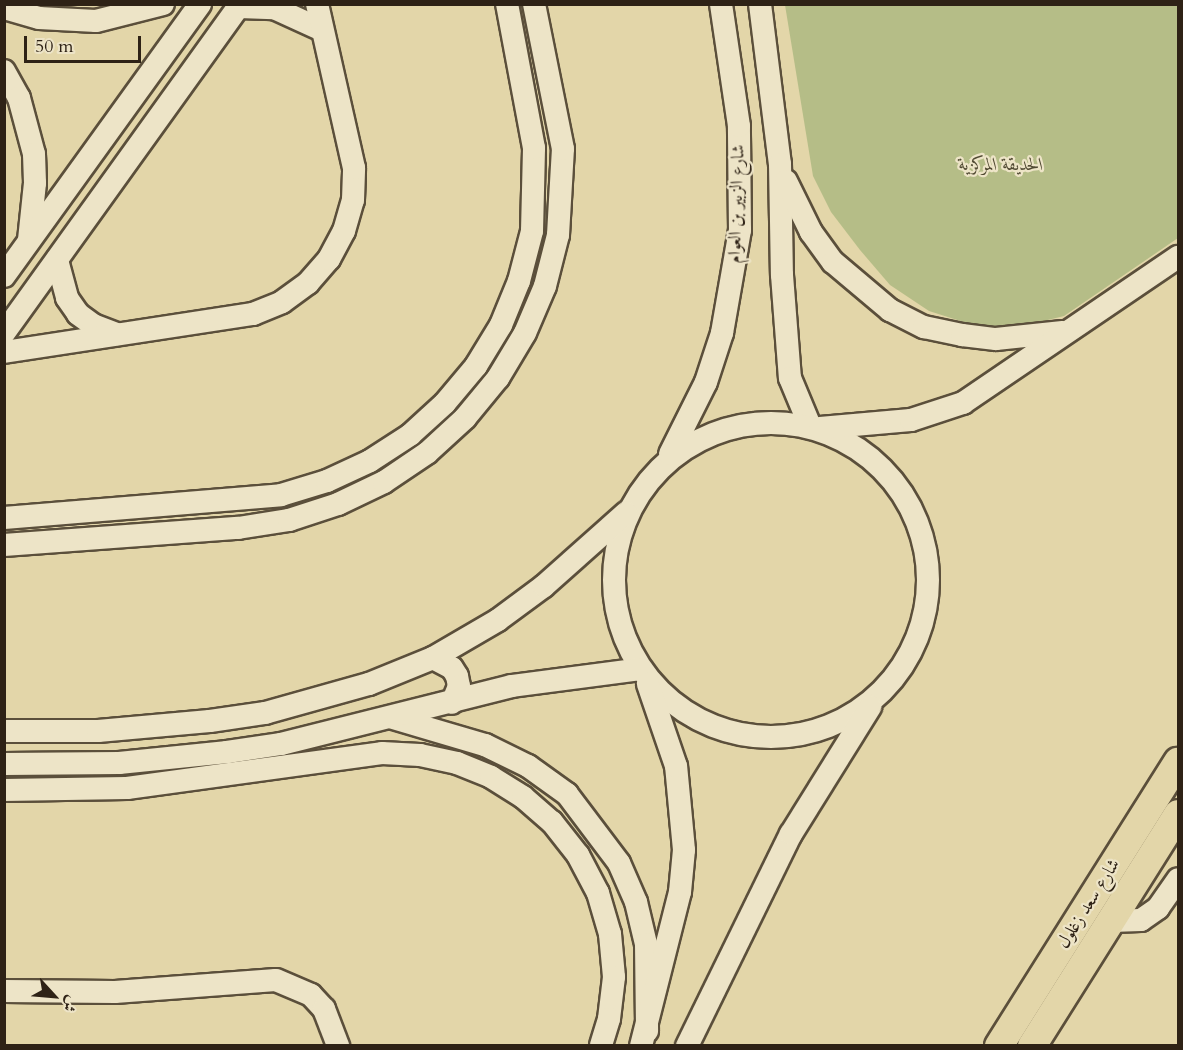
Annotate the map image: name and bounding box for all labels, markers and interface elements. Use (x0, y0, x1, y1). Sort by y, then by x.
scale bar (27, 24, 144, 62)
text: 50 m (35, 34, 74, 59)
street label: شارع الزبير بن العوام (724, 144, 750, 264)
park label: الحديقة المركزية (959, 154, 1043, 176)
street label: شارع سعد زغلول (1053, 855, 1125, 953)
north arrow (24, 966, 84, 1026)
text: ش (57, 992, 84, 1016)

